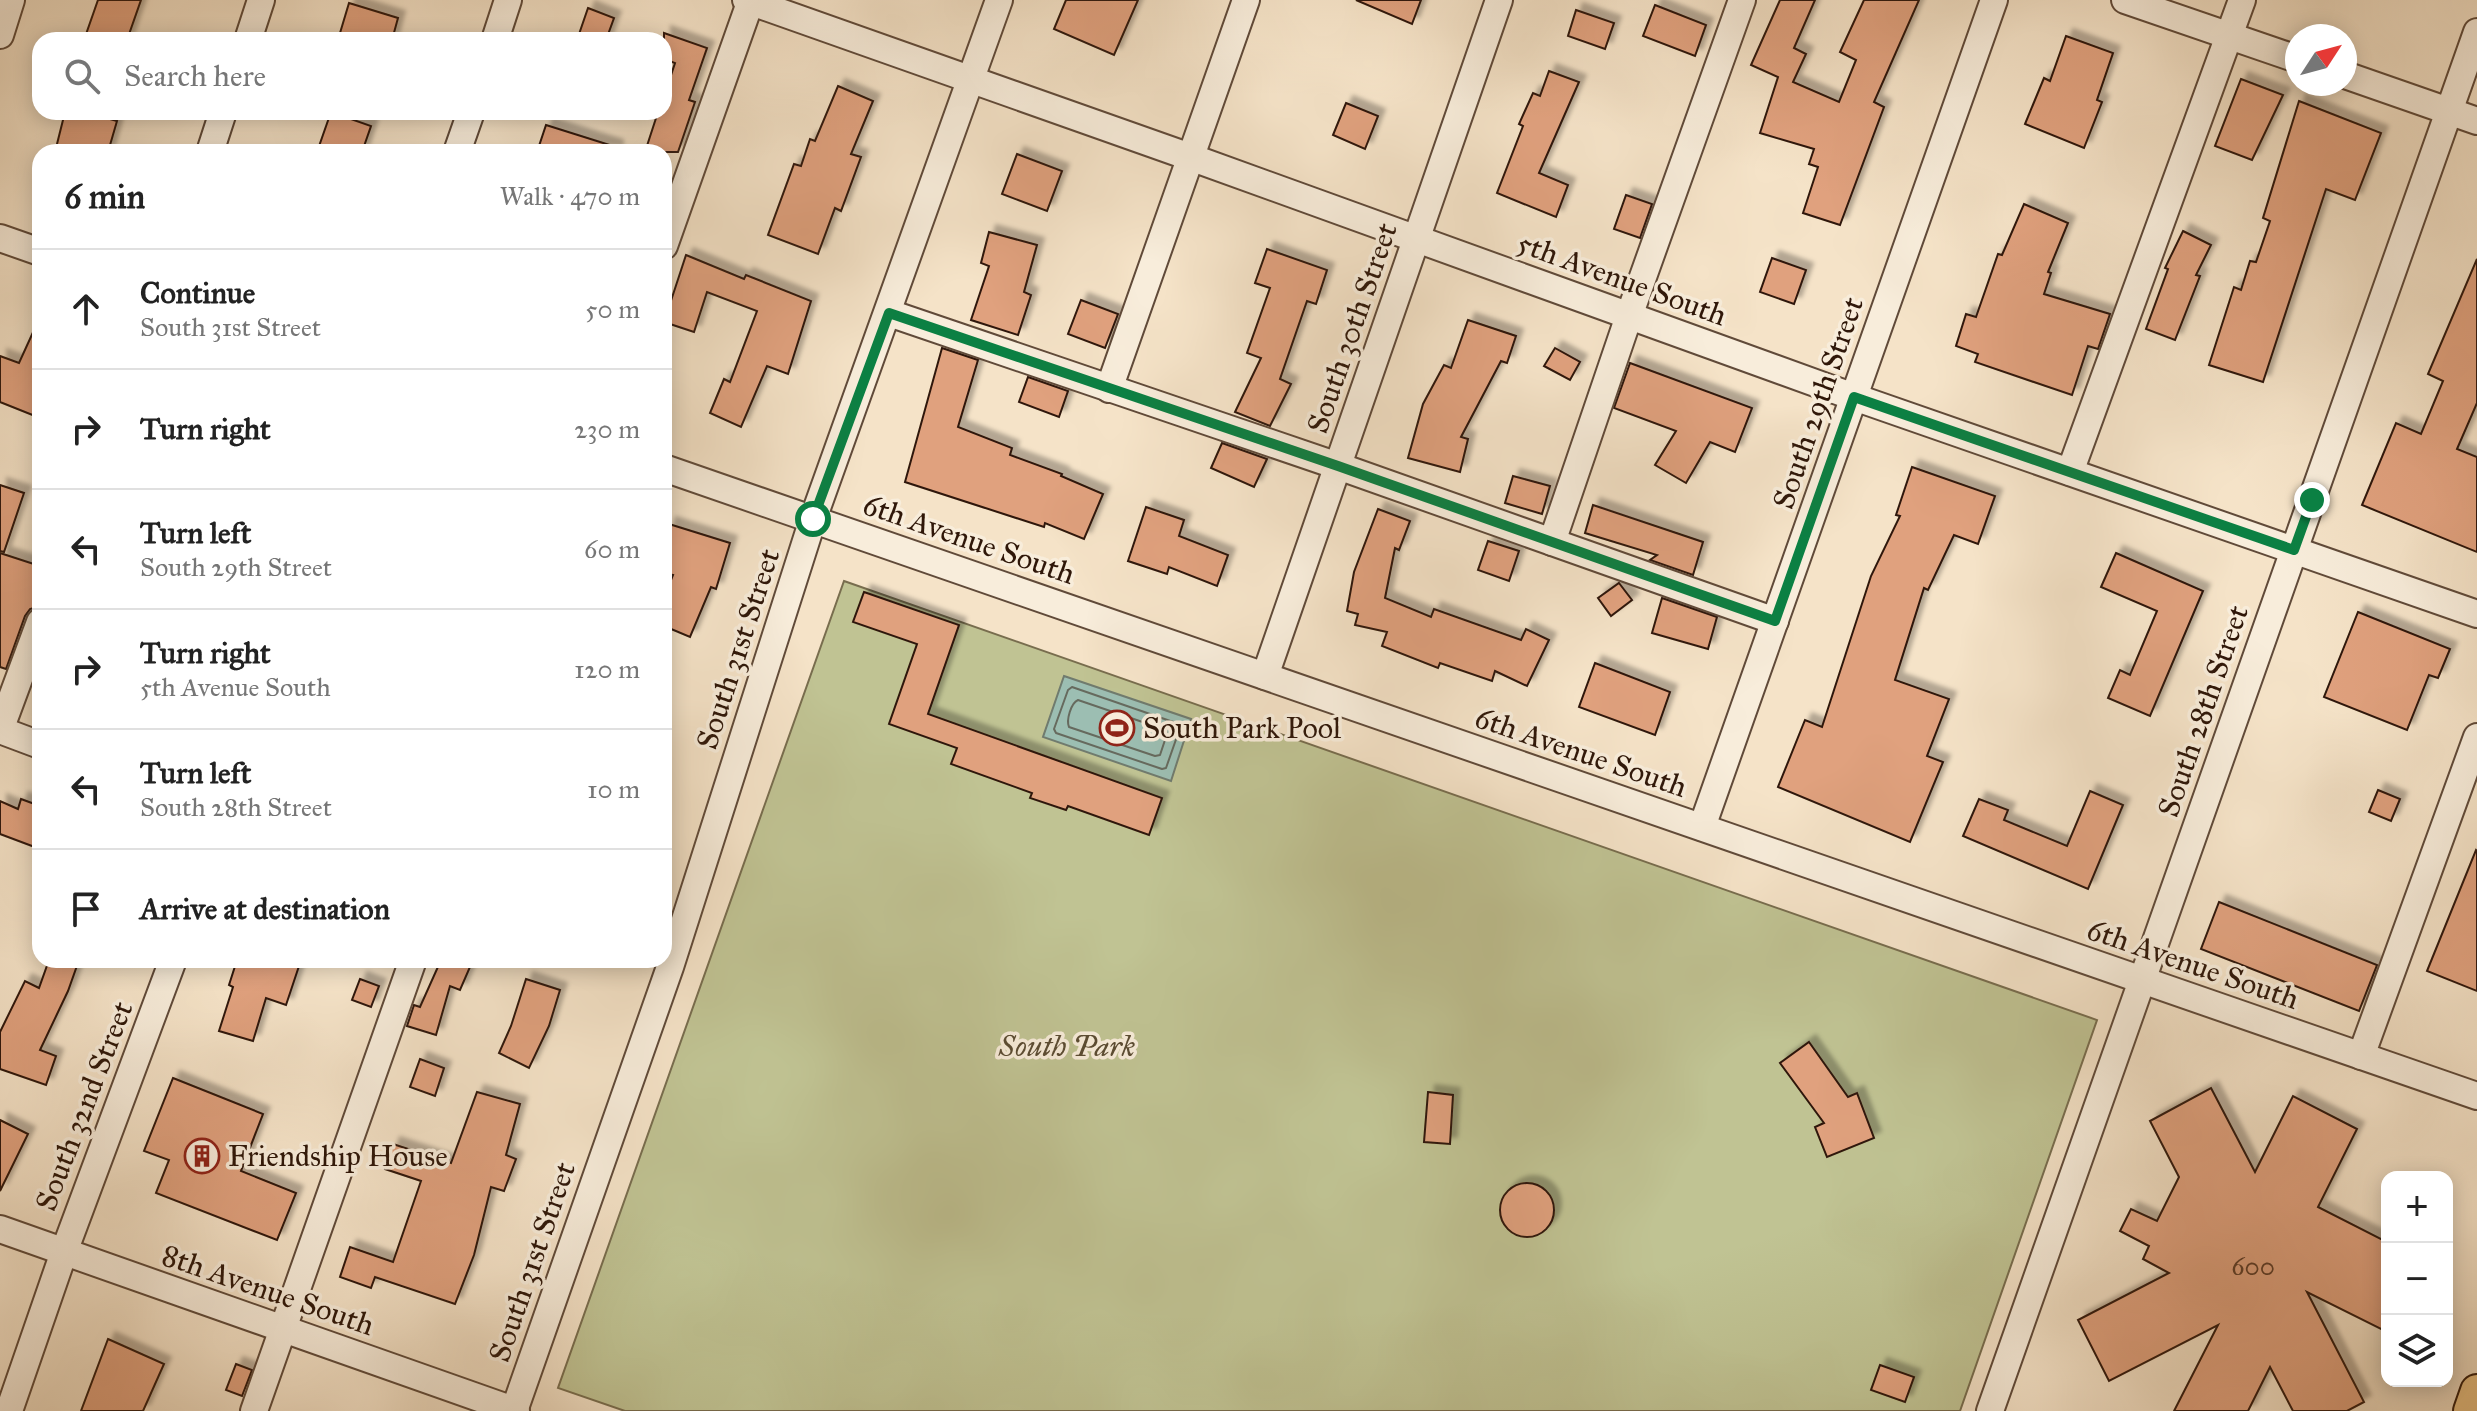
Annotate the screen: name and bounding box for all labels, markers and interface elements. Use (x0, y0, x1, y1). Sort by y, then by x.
north arrow (2285, 24, 2357, 96)
search box (32, 32, 672, 120)
icon: search (60, 54, 104, 98)
text: Search here (124, 58, 266, 94)
text: 6 min (64, 176, 145, 217)
text: Walk · 470 m (500, 180, 640, 212)
street label: South 30th Street (1299, 218, 1405, 438)
street label: 5th Avenue South (1512, 224, 1732, 334)
text: Continue (140, 275, 255, 311)
icon: ahead (64, 287, 108, 331)
street label: South 29th Street (1765, 292, 1872, 514)
text: 50 m (585, 293, 640, 325)
text: South 31st Street (140, 311, 321, 343)
icon: right (64, 407, 108, 451)
text: Turn right (140, 411, 271, 447)
text: 230 m (574, 413, 640, 445)
route end (2294, 482, 2330, 518)
street label: 6th Avenue South (858, 486, 1080, 592)
route start (795, 501, 831, 537)
text: Turn left (140, 515, 251, 551)
icon: left (64, 527, 108, 571)
text: 60 m (584, 533, 640, 565)
street label: South 31st Street (689, 544, 787, 754)
text: South 29th Street (140, 551, 332, 583)
street label: South 28th Street (2150, 600, 2256, 822)
text: Turn right (140, 635, 271, 671)
icon: right (64, 647, 108, 691)
text: 120 m (574, 653, 640, 685)
text: 5th Avenue South (140, 671, 331, 703)
street label: 6th Avenue South (1470, 699, 1692, 805)
sports icon: South Park Pool (1098, 709, 1136, 747)
place label: South Park Pool (1143, 710, 1342, 746)
text: Turn left (140, 755, 251, 791)
icon: left (64, 767, 108, 811)
text: 10 m (587, 773, 640, 805)
text: South 28th Street (140, 791, 332, 823)
icon: arrive (64, 887, 108, 931)
text: Arrive at destination (140, 891, 390, 927)
street label: 6th Avenue South (2082, 911, 2304, 1017)
street label: South 32nd Street (28, 996, 141, 1216)
park label: South Park (998, 1028, 1135, 1064)
building icon: Friendship House (183, 1137, 221, 1175)
place label: Friendship House (228, 1138, 448, 1174)
street label: South 31st Street (481, 1157, 583, 1367)
map controls (2381, 1171, 2453, 1387)
button: + (2381, 1171, 2453, 1243)
street label: 8th Avenue South (157, 1237, 379, 1343)
button: − (2381, 1243, 2453, 1315)
house number: 600 (2231, 1250, 2275, 1282)
button: layers (2381, 1315, 2453, 1387)

